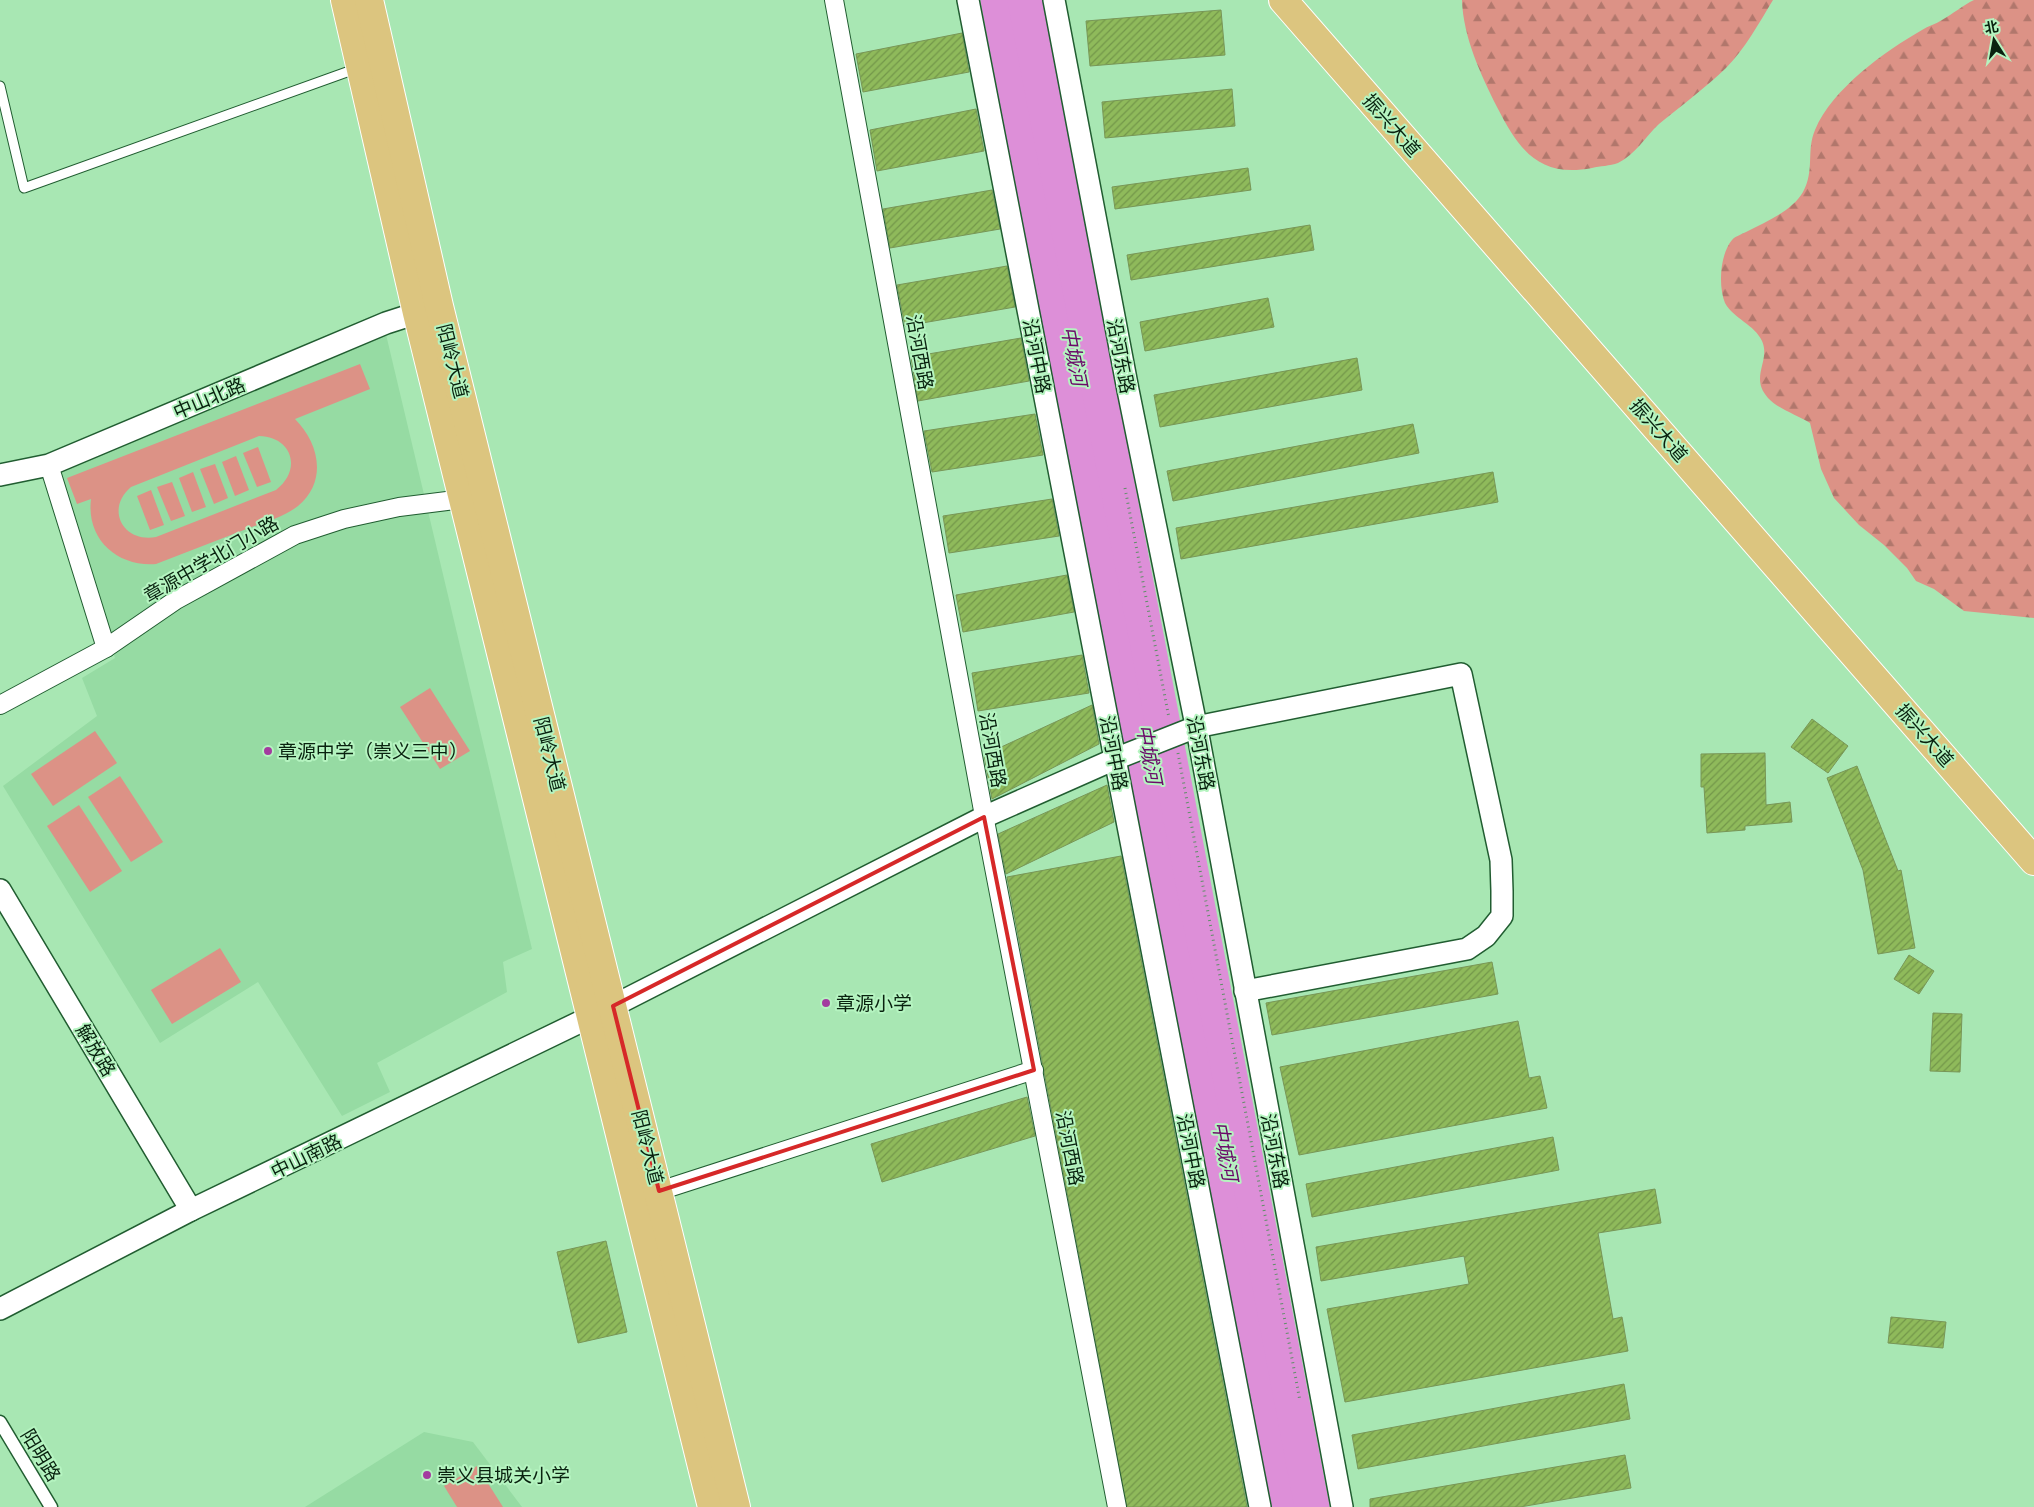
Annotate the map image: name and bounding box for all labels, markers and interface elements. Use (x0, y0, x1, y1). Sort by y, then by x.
north arrow (1969, 15, 2019, 65)
text: 北 (1983, 16, 2000, 38)
street label: 振兴大道 (1356, 88, 1427, 163)
street label: 沿河西路 (900, 312, 939, 392)
street label: 沿河中路 (1016, 316, 1057, 396)
street label: 沿河东路 (1100, 316, 1141, 396)
street label: 阳岭大道 (430, 321, 475, 401)
water label: 中城河 (1054, 324, 1094, 392)
street label: 中山北路 (169, 371, 249, 426)
street label: 振兴大道 (1623, 393, 1694, 468)
street label: 章源中学北门小路 (139, 510, 284, 609)
street label: 振兴大道 (1889, 698, 1960, 773)
street label: 沿河西路 (973, 710, 1012, 790)
street label: 沿河中路 (1093, 713, 1134, 793)
street label: 沿河东路 (1180, 713, 1221, 793)
street label: 阳岭大道 (527, 714, 572, 794)
water label: 中城河 (1129, 722, 1169, 790)
place label: 章源中学（崇义三中） (278, 738, 468, 765)
marker: 章源中学（崇义三中） (262, 745, 274, 757)
place label: 章源小学 (836, 990, 912, 1017)
marker: 章源小学 (820, 997, 832, 1009)
street label: 解放路 (69, 1019, 122, 1082)
street label: 阳岭大道 (625, 1107, 670, 1187)
street label: 沿河西路 (1049, 1108, 1090, 1188)
street label: 沿河中路 (1170, 1111, 1211, 1191)
street label: 沿河东路 (1254, 1111, 1295, 1191)
water label: 中城河 (1205, 1119, 1245, 1187)
street label: 中山南路 (266, 1128, 346, 1185)
street label: 阳明路 (14, 1424, 67, 1487)
place label: 崇义县城关小学 (437, 1462, 570, 1489)
marker: 崇义县城关小学 (421, 1469, 433, 1481)

